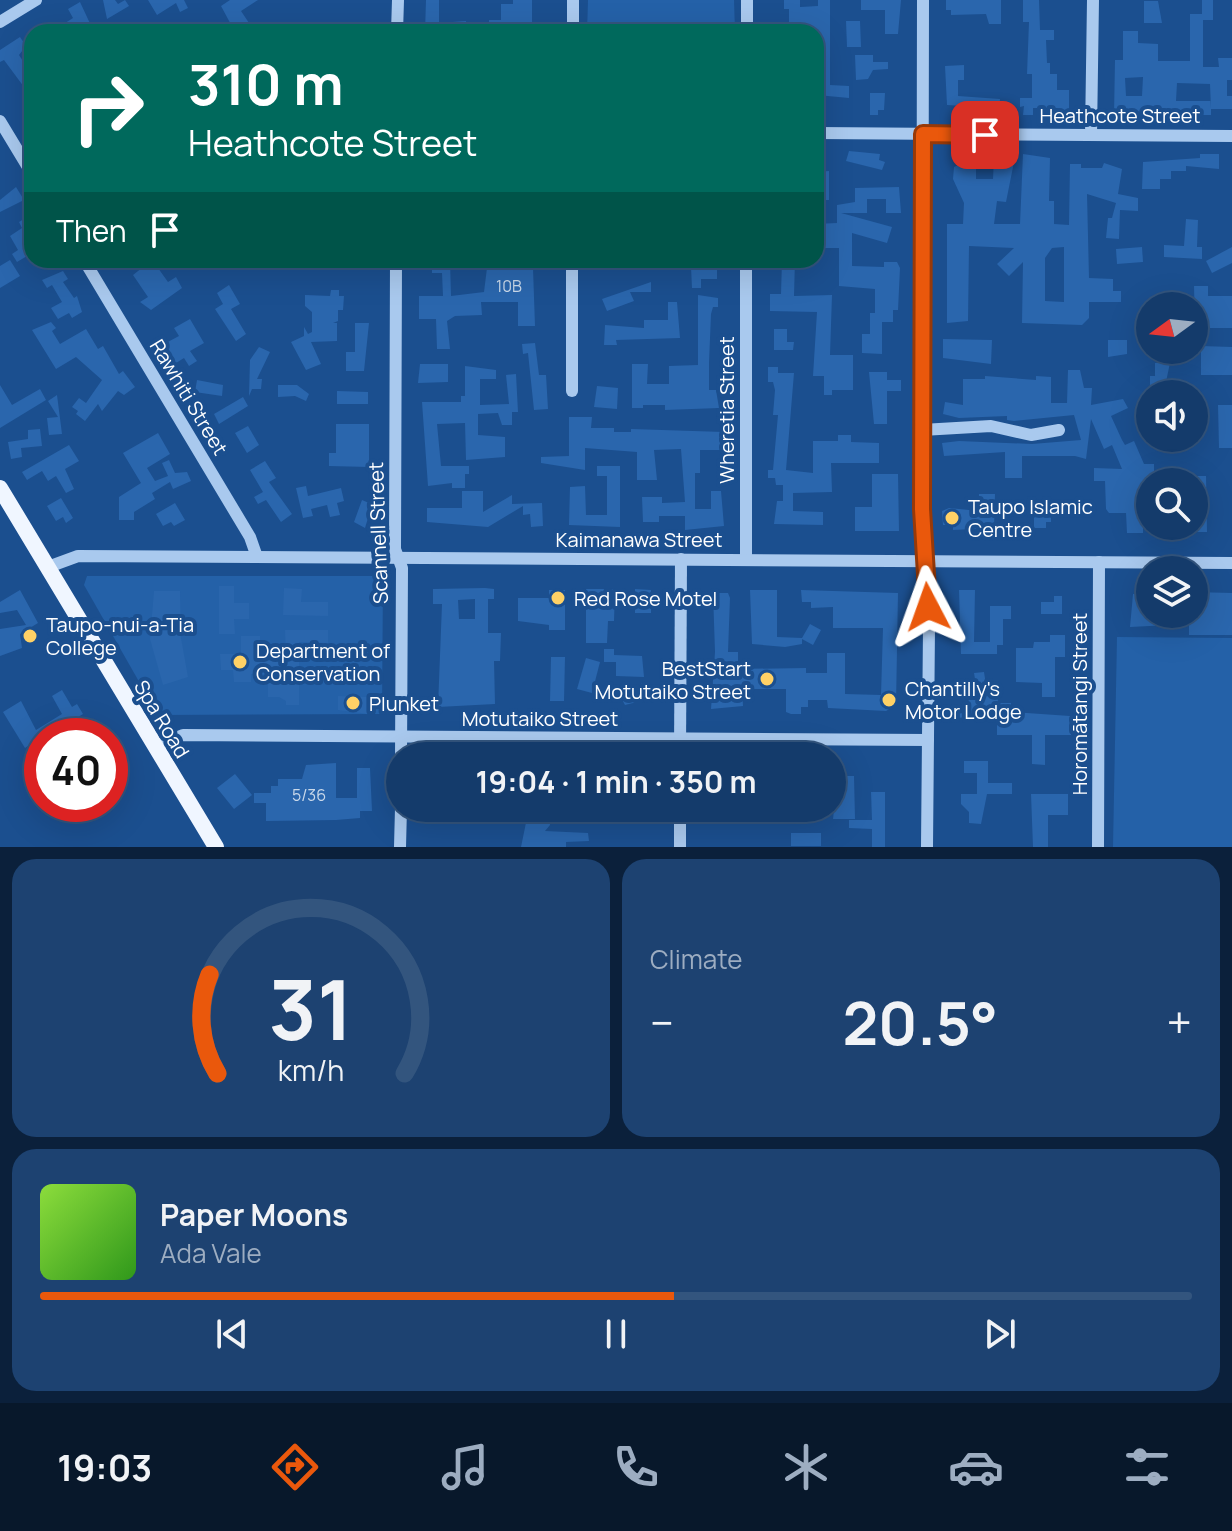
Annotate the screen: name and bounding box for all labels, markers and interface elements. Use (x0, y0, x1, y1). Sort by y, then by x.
text: 310 m (188, 45, 344, 122)
icon: right (56, 56, 160, 160)
pin (951, 101, 1019, 169)
street label: Heathcote Street (1040, 102, 1200, 129)
icon: arrive (963, 113, 1007, 157)
text: Heathcote Street (188, 118, 477, 167)
icon: arrive (143, 208, 187, 252)
text: Then (56, 210, 127, 251)
house number: 10B (496, 275, 522, 297)
north arrow (1136, 292, 1208, 364)
map controls (1136, 292, 1208, 628)
street label: Rawhiti Street (144, 334, 234, 460)
street label: Wheretia Street (713, 336, 740, 484)
button: sound (1136, 380, 1208, 452)
street label: Scannell Street (362, 462, 394, 604)
button: search (1136, 468, 1208, 540)
place label: Taupo Islamic Centre (968, 493, 1093, 543)
marker: Taupo Islamic Centre (943, 509, 961, 527)
street label: Kaimanawa Street (556, 526, 722, 553)
button: layers (1136, 556, 1208, 628)
position arrow (886, 565, 970, 649)
place label: Red Rose Motel (574, 585, 717, 612)
marker: Red Rose Motel (549, 589, 567, 607)
place label: Taupo-nui-a-Tia College (46, 611, 194, 661)
street label: Horomātangi Street (1066, 613, 1093, 795)
marker: Taupo-nui-a-Tia College (21, 627, 39, 645)
place label: Department of Conservation (256, 637, 390, 687)
marker: Department of Conservation (231, 653, 249, 671)
place label: BestStart Motutaiko Street (594, 655, 751, 705)
marker: BestStart Motutaiko Street (758, 670, 776, 688)
street label: Spa Road (128, 675, 196, 763)
place label: Chantilly's Motor Lodge (905, 675, 1022, 725)
place label: Plunket (369, 690, 439, 717)
marker: Chantilly's Motor Lodge (880, 691, 898, 709)
marker: Plunket (344, 694, 362, 712)
street label: Motutaiko Street (462, 705, 618, 732)
speed limit sign: 40 (24, 718, 128, 822)
text: 19:04 · 1 min · 350 m (475, 761, 757, 802)
house number: 5/36 (292, 784, 326, 806)
text: Climate (650, 941, 742, 977)
text: 31 (269, 951, 353, 1065)
text: 20.5° (842, 981, 998, 1063)
text: − (650, 992, 674, 1052)
text: + (1167, 992, 1192, 1052)
text: km/h (278, 1051, 344, 1090)
text: Paper Moons (160, 1194, 348, 1235)
text: Ada Vale (160, 1235, 262, 1271)
icon: previous (210, 1312, 254, 1356)
icon: pause (594, 1312, 638, 1356)
icon: next (978, 1312, 1022, 1356)
icon: directions (267, 1439, 323, 1495)
icon: music (437, 1439, 493, 1495)
icon: phone (608, 1439, 664, 1495)
icon: climate (778, 1439, 834, 1495)
icon: car (948, 1439, 1004, 1495)
icon: filters (1119, 1439, 1175, 1495)
text: 19:03 (57, 1443, 152, 1492)

